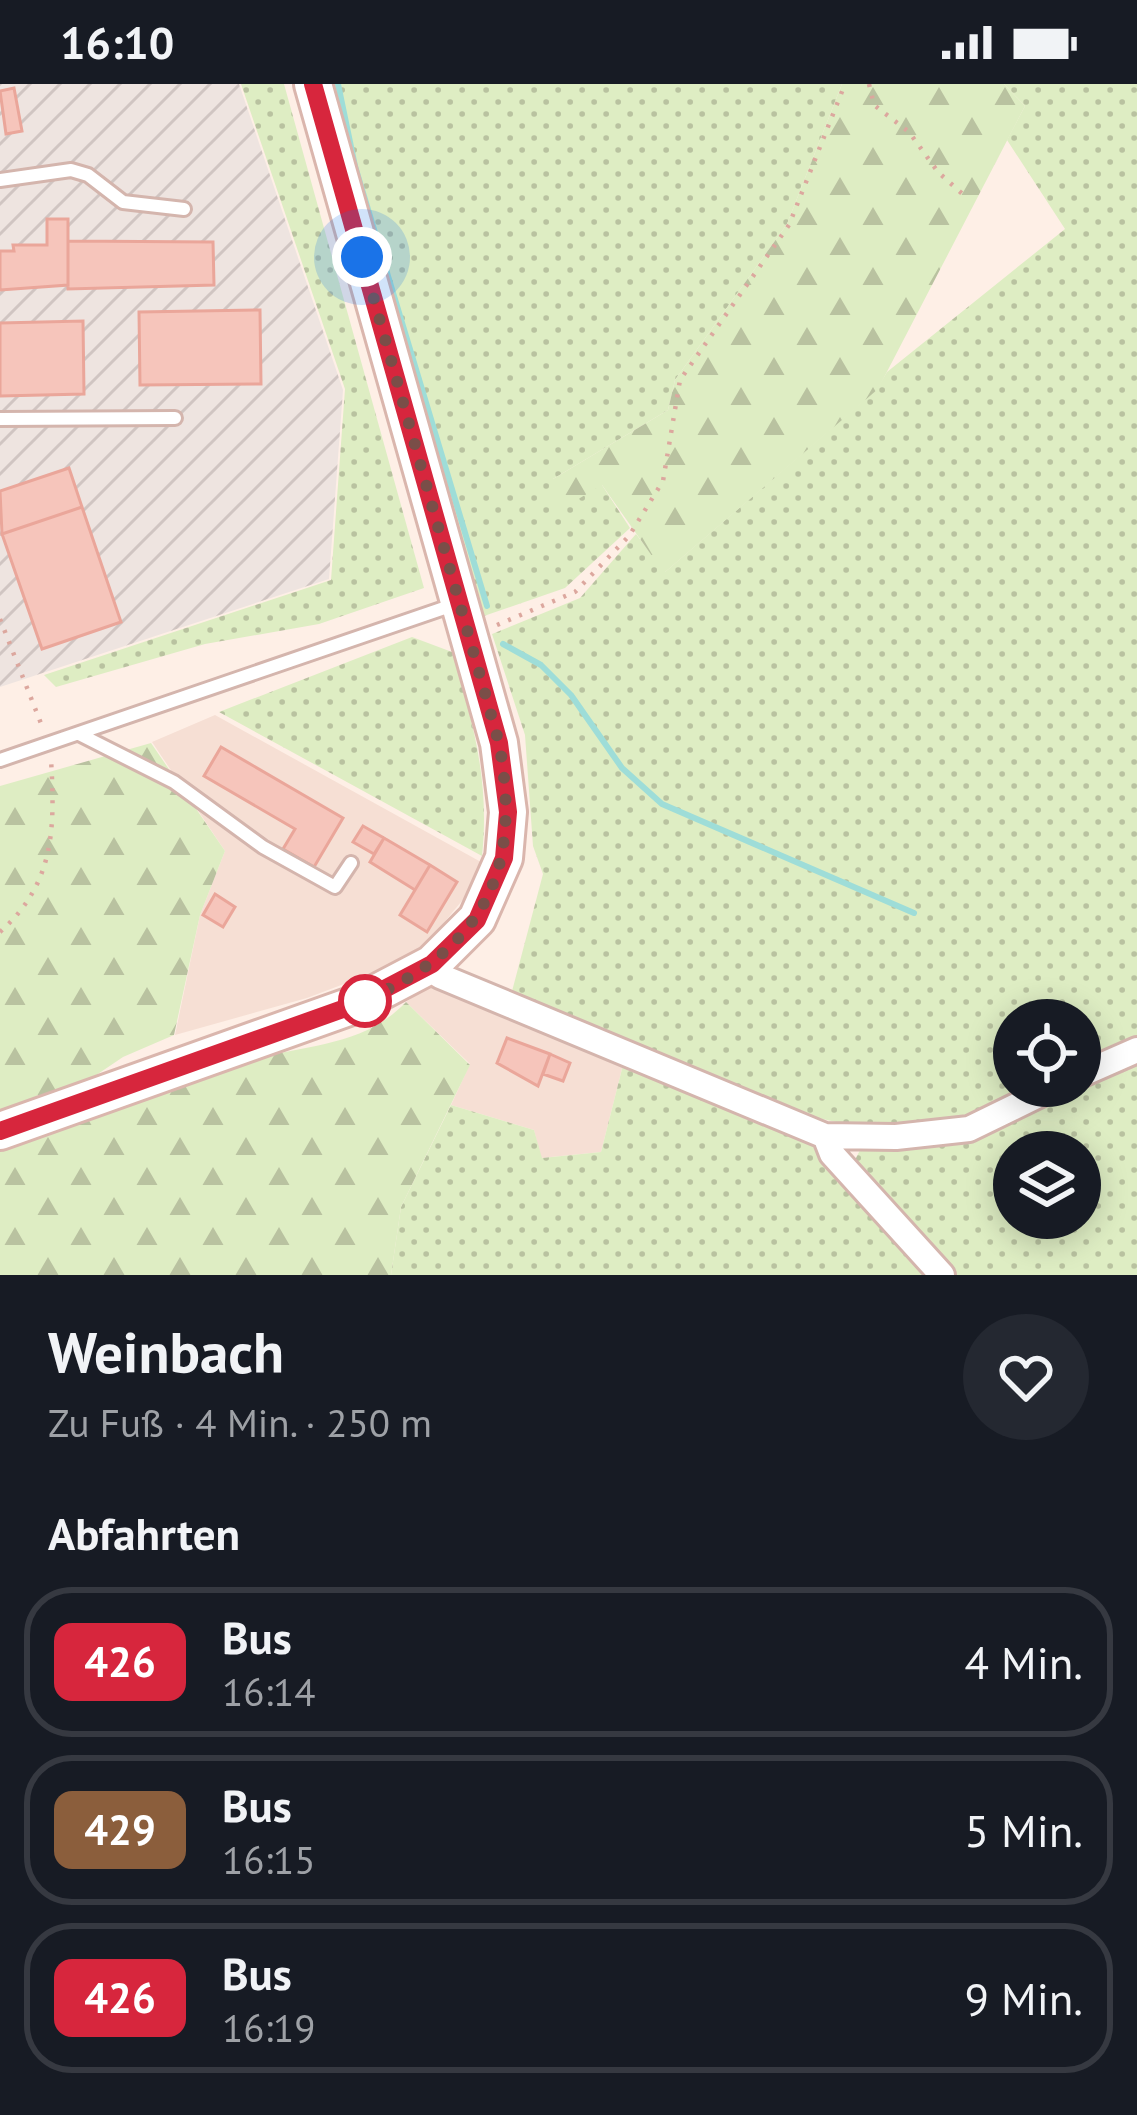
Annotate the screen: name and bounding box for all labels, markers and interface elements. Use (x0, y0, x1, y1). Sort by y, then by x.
text: 16:10 (60, 13, 174, 71)
your location (332, 227, 392, 287)
unlabelled marker (340, 976, 390, 1026)
map controls (993, 999, 1101, 1239)
button: locate (993, 999, 1101, 1107)
button: layers (993, 1131, 1101, 1239)
button: heart (963, 1314, 1089, 1440)
text: Weinbach (48, 1315, 284, 1389)
text: Zu Fuß · 4 Min. · 250 m (48, 1397, 432, 1448)
text: Abfahrten (48, 1504, 240, 1562)
text: Bus (222, 1608, 292, 1666)
text: 4 Min. (965, 1633, 1083, 1691)
text: 426 (84, 1634, 156, 1689)
text: 16:14 (222, 1666, 316, 1717)
text: Bus (222, 1776, 292, 1834)
text: 5 Min. (965, 1801, 1083, 1859)
text: 429 (84, 1802, 156, 1857)
text: 16:15 (222, 1834, 316, 1885)
text: Bus (222, 1944, 292, 2002)
text: 9 Min. (965, 1969, 1083, 2027)
text: 426 (84, 1970, 156, 2025)
text: 16:19 (222, 2002, 316, 2053)

